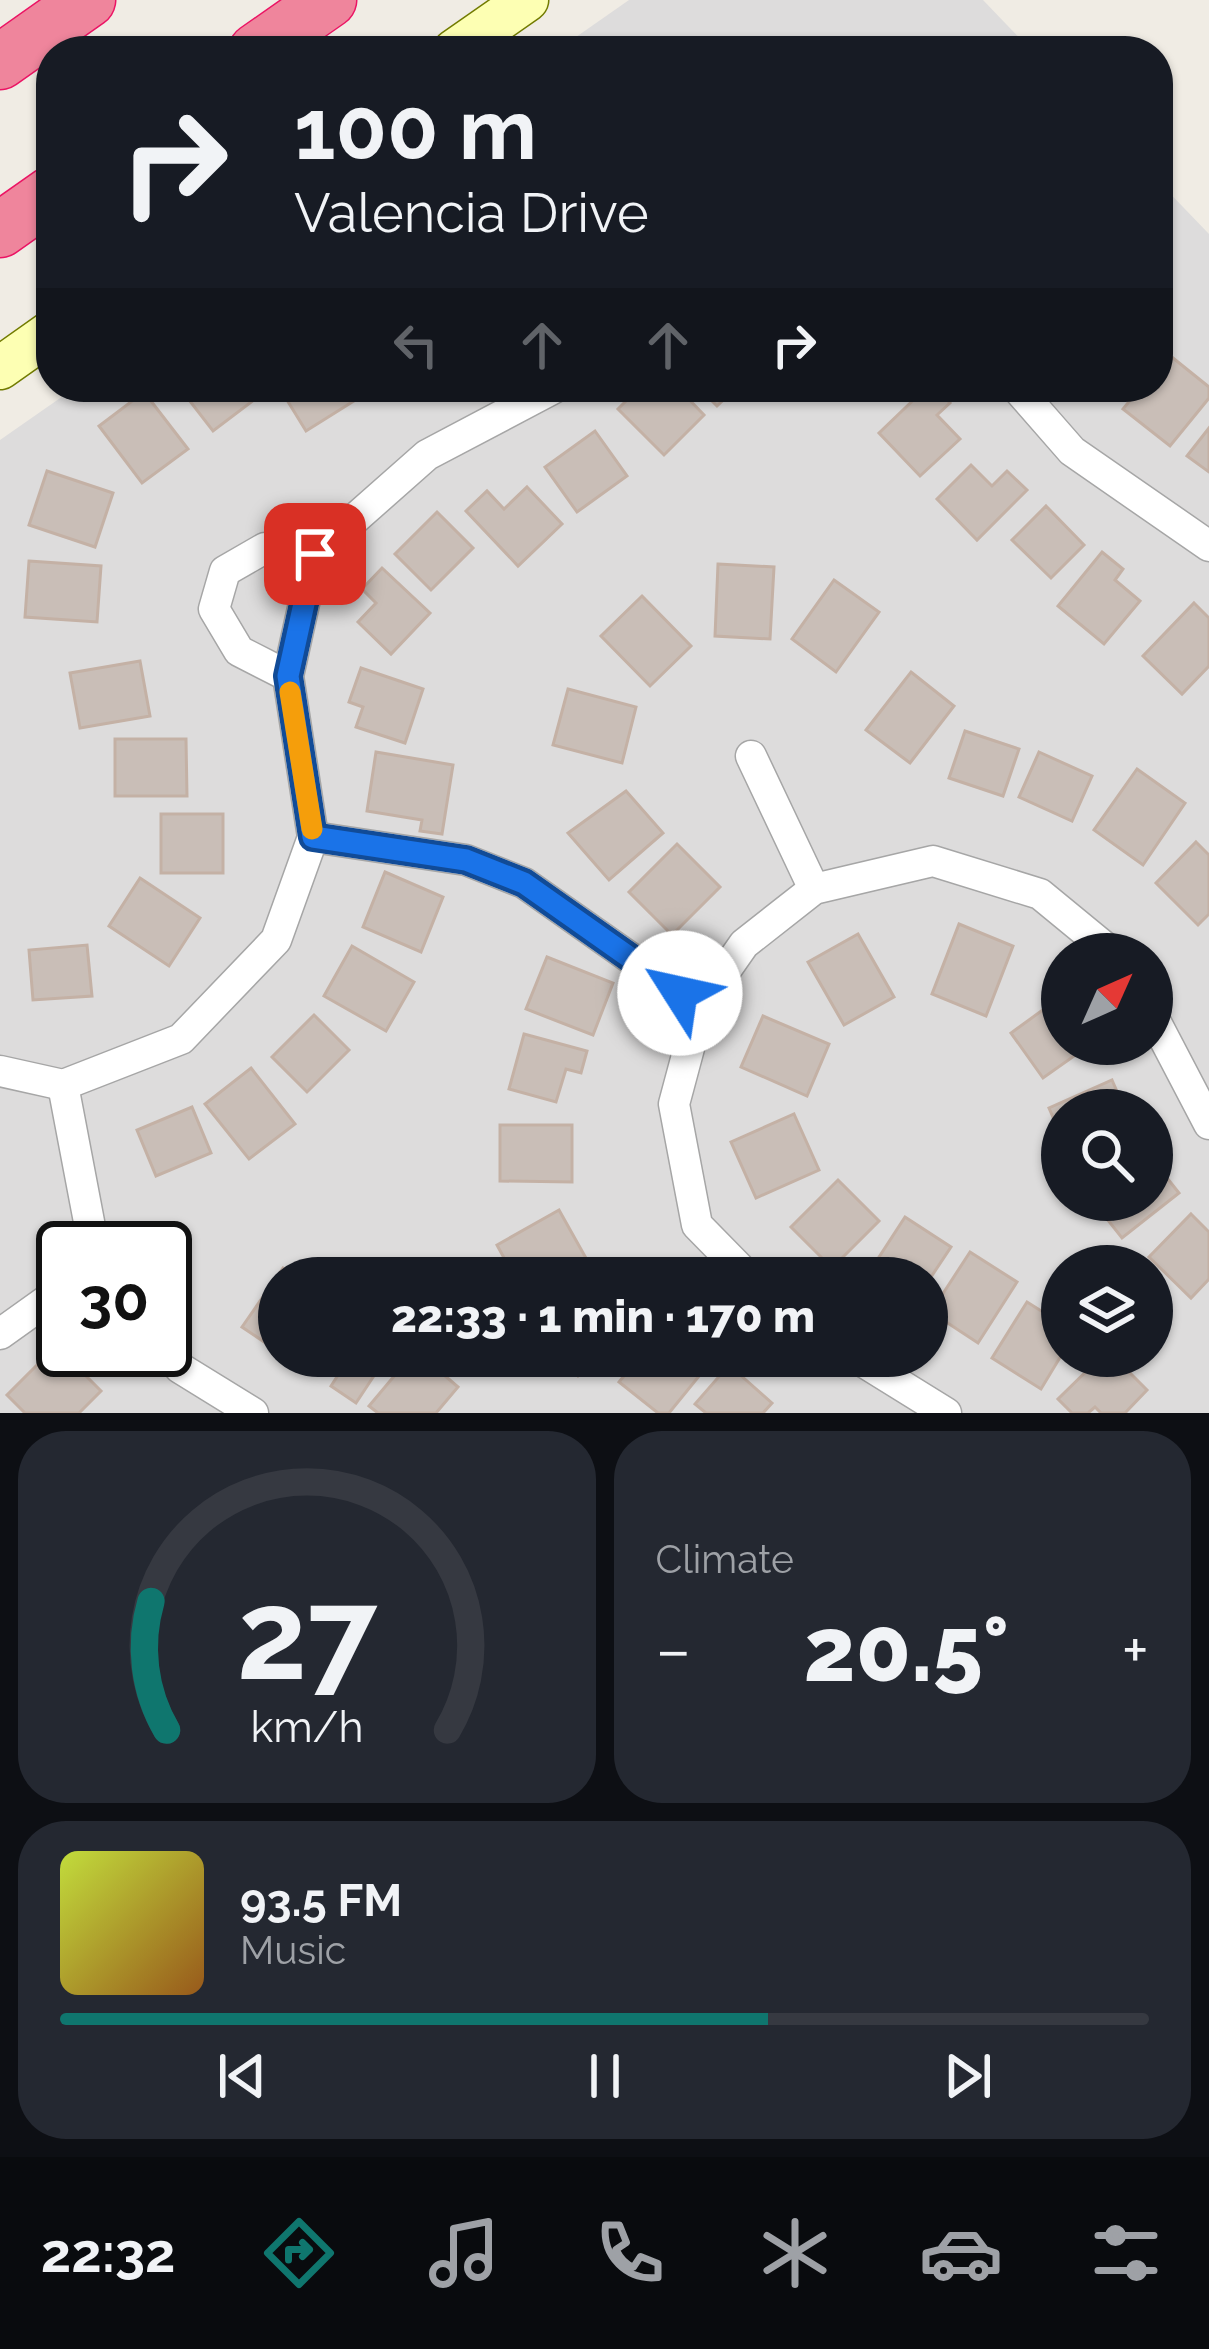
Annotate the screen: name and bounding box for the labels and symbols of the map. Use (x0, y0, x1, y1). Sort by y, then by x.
pin (264, 503, 366, 605)
position arrow (617, 930, 743, 1056)
north arrow (1041, 933, 1173, 1065)
speed limit sign: 30 (36, 1221, 192, 1377)

